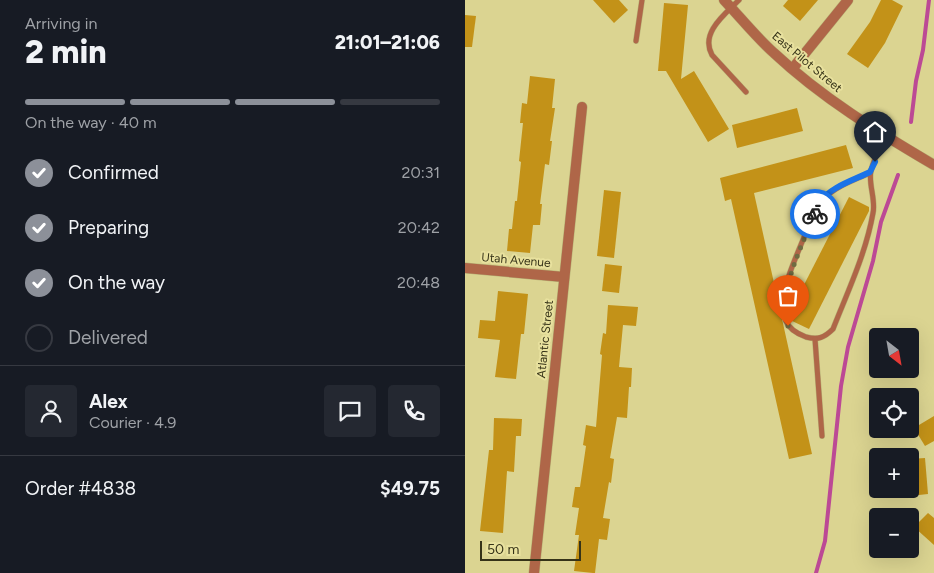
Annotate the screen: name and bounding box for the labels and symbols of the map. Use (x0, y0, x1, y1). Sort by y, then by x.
street label: East Pilot Street (769, 29, 845, 96)
pin (854, 111, 896, 162)
courier (790, 189, 840, 239)
street label: Utah Avenue (481, 250, 552, 270)
pin (767, 275, 809, 326)
street label: Atlantic Street (534, 299, 556, 379)
north arrow (869, 328, 919, 378)
scale bar (480, 538, 581, 561)

